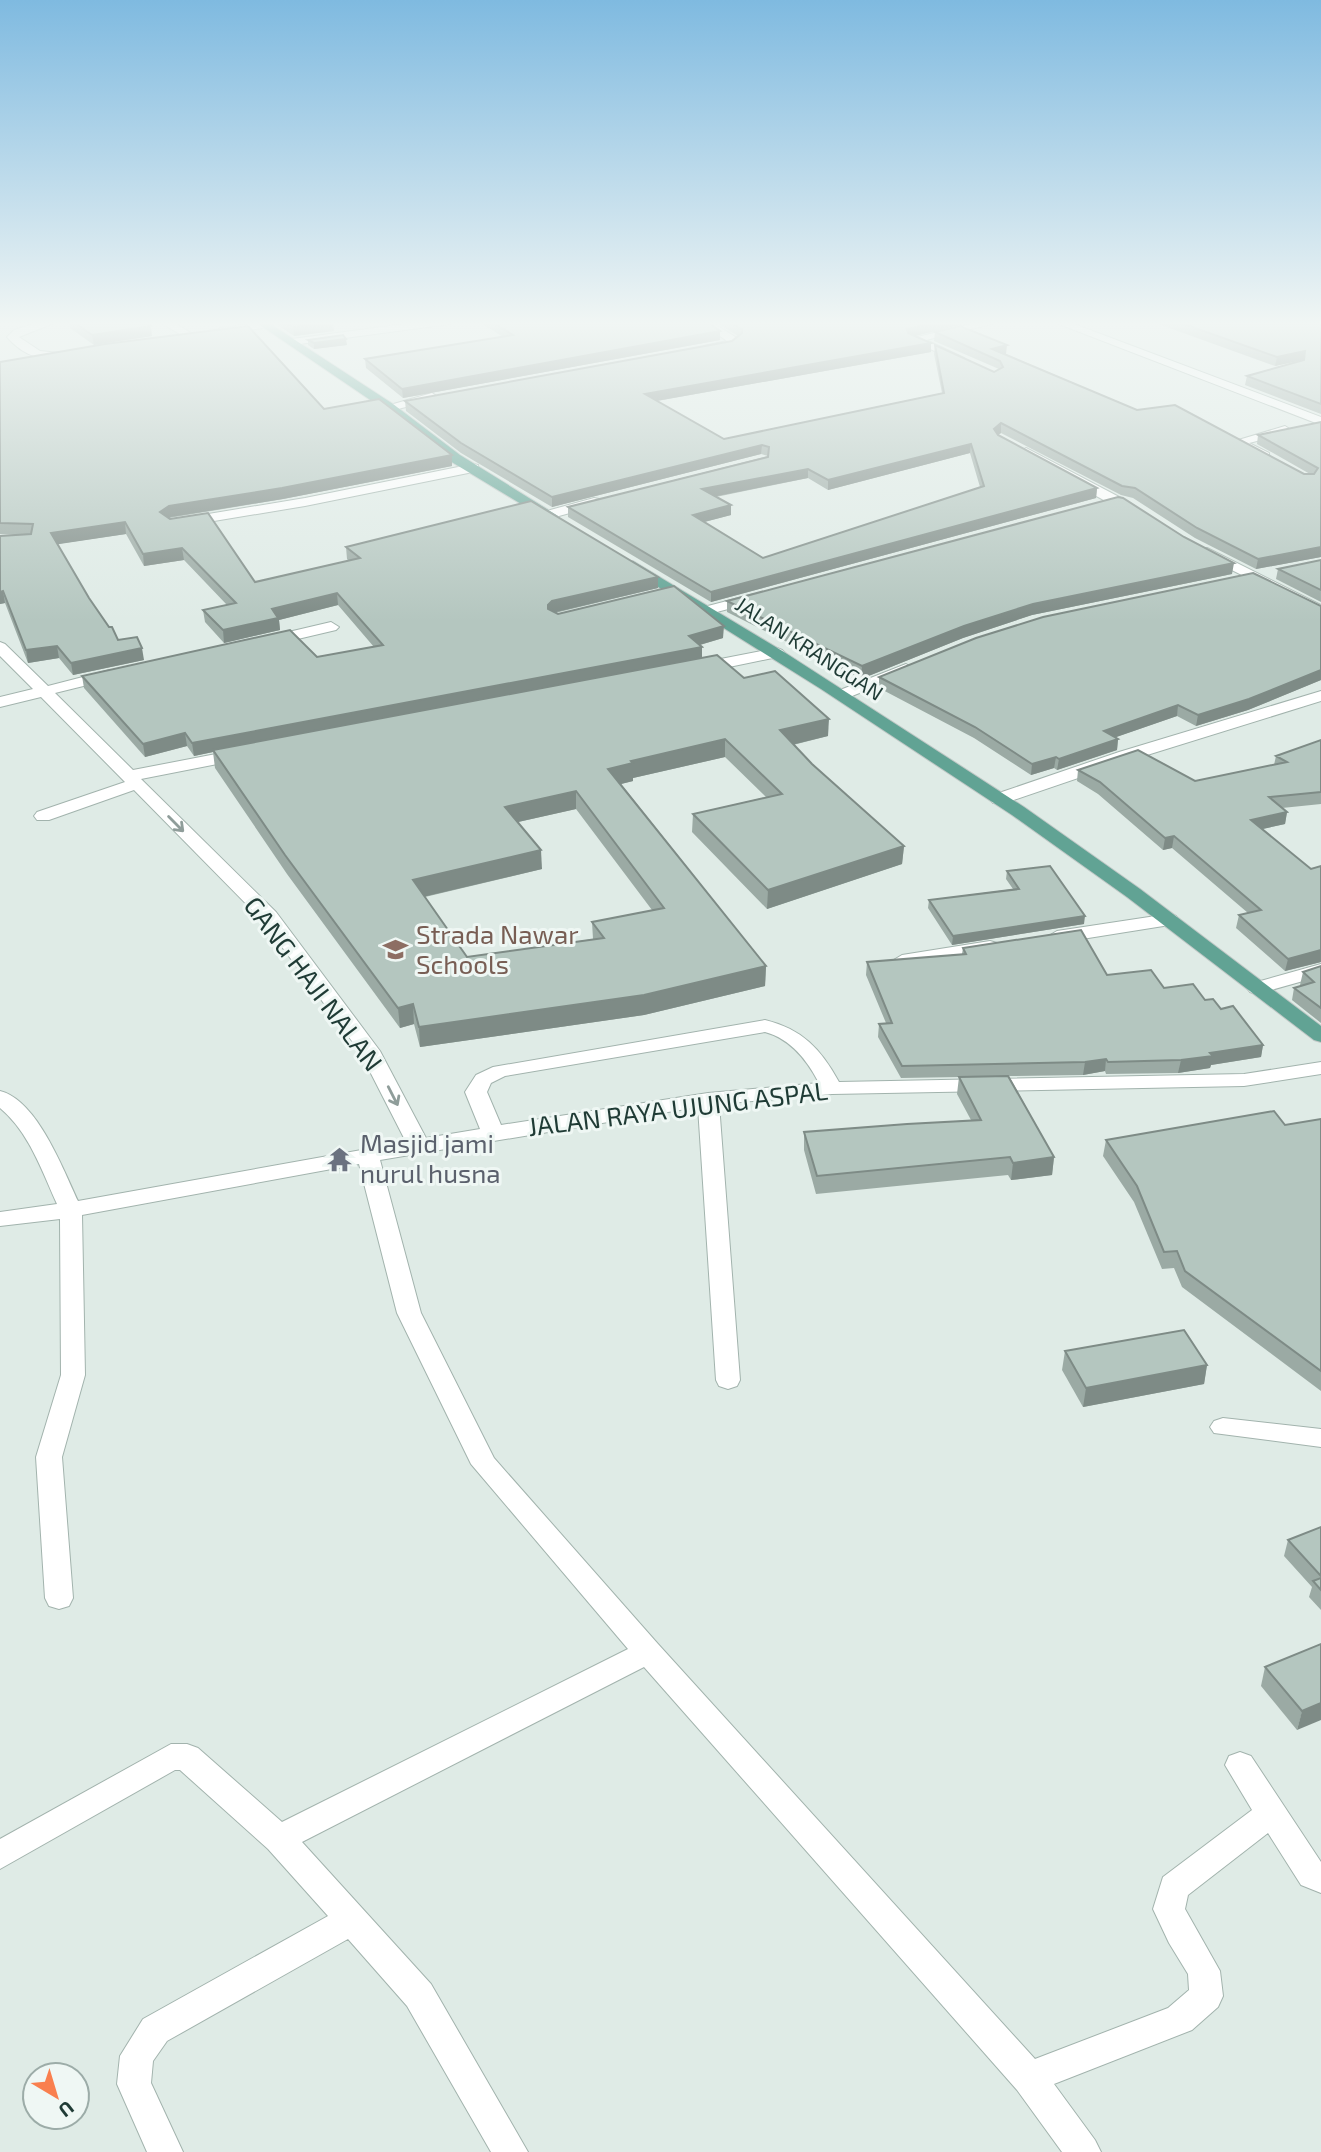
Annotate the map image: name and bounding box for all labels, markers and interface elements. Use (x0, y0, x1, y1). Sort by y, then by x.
street label: JALAN KRANGGAN (731, 591, 888, 705)
one-way arrow (167, 816, 184, 833)
street label: GANG HAJI NALAN (239, 890, 390, 1076)
place label: Strada Nawar Schools (416, 918, 579, 979)
school or university icon: Strada Nawar Schools (382, 936, 410, 964)
street label: JALAN RAYA UJUNG ASPAL (526, 1074, 829, 1141)
one-way arrow (387, 1085, 400, 1106)
place label: Masjid jami nurul husna (360, 1127, 501, 1188)
temple icon: Masjid jami nurul husna (326, 1145, 354, 1173)
north arrow (21, 2061, 91, 2131)
text: U (55, 2097, 79, 2123)

